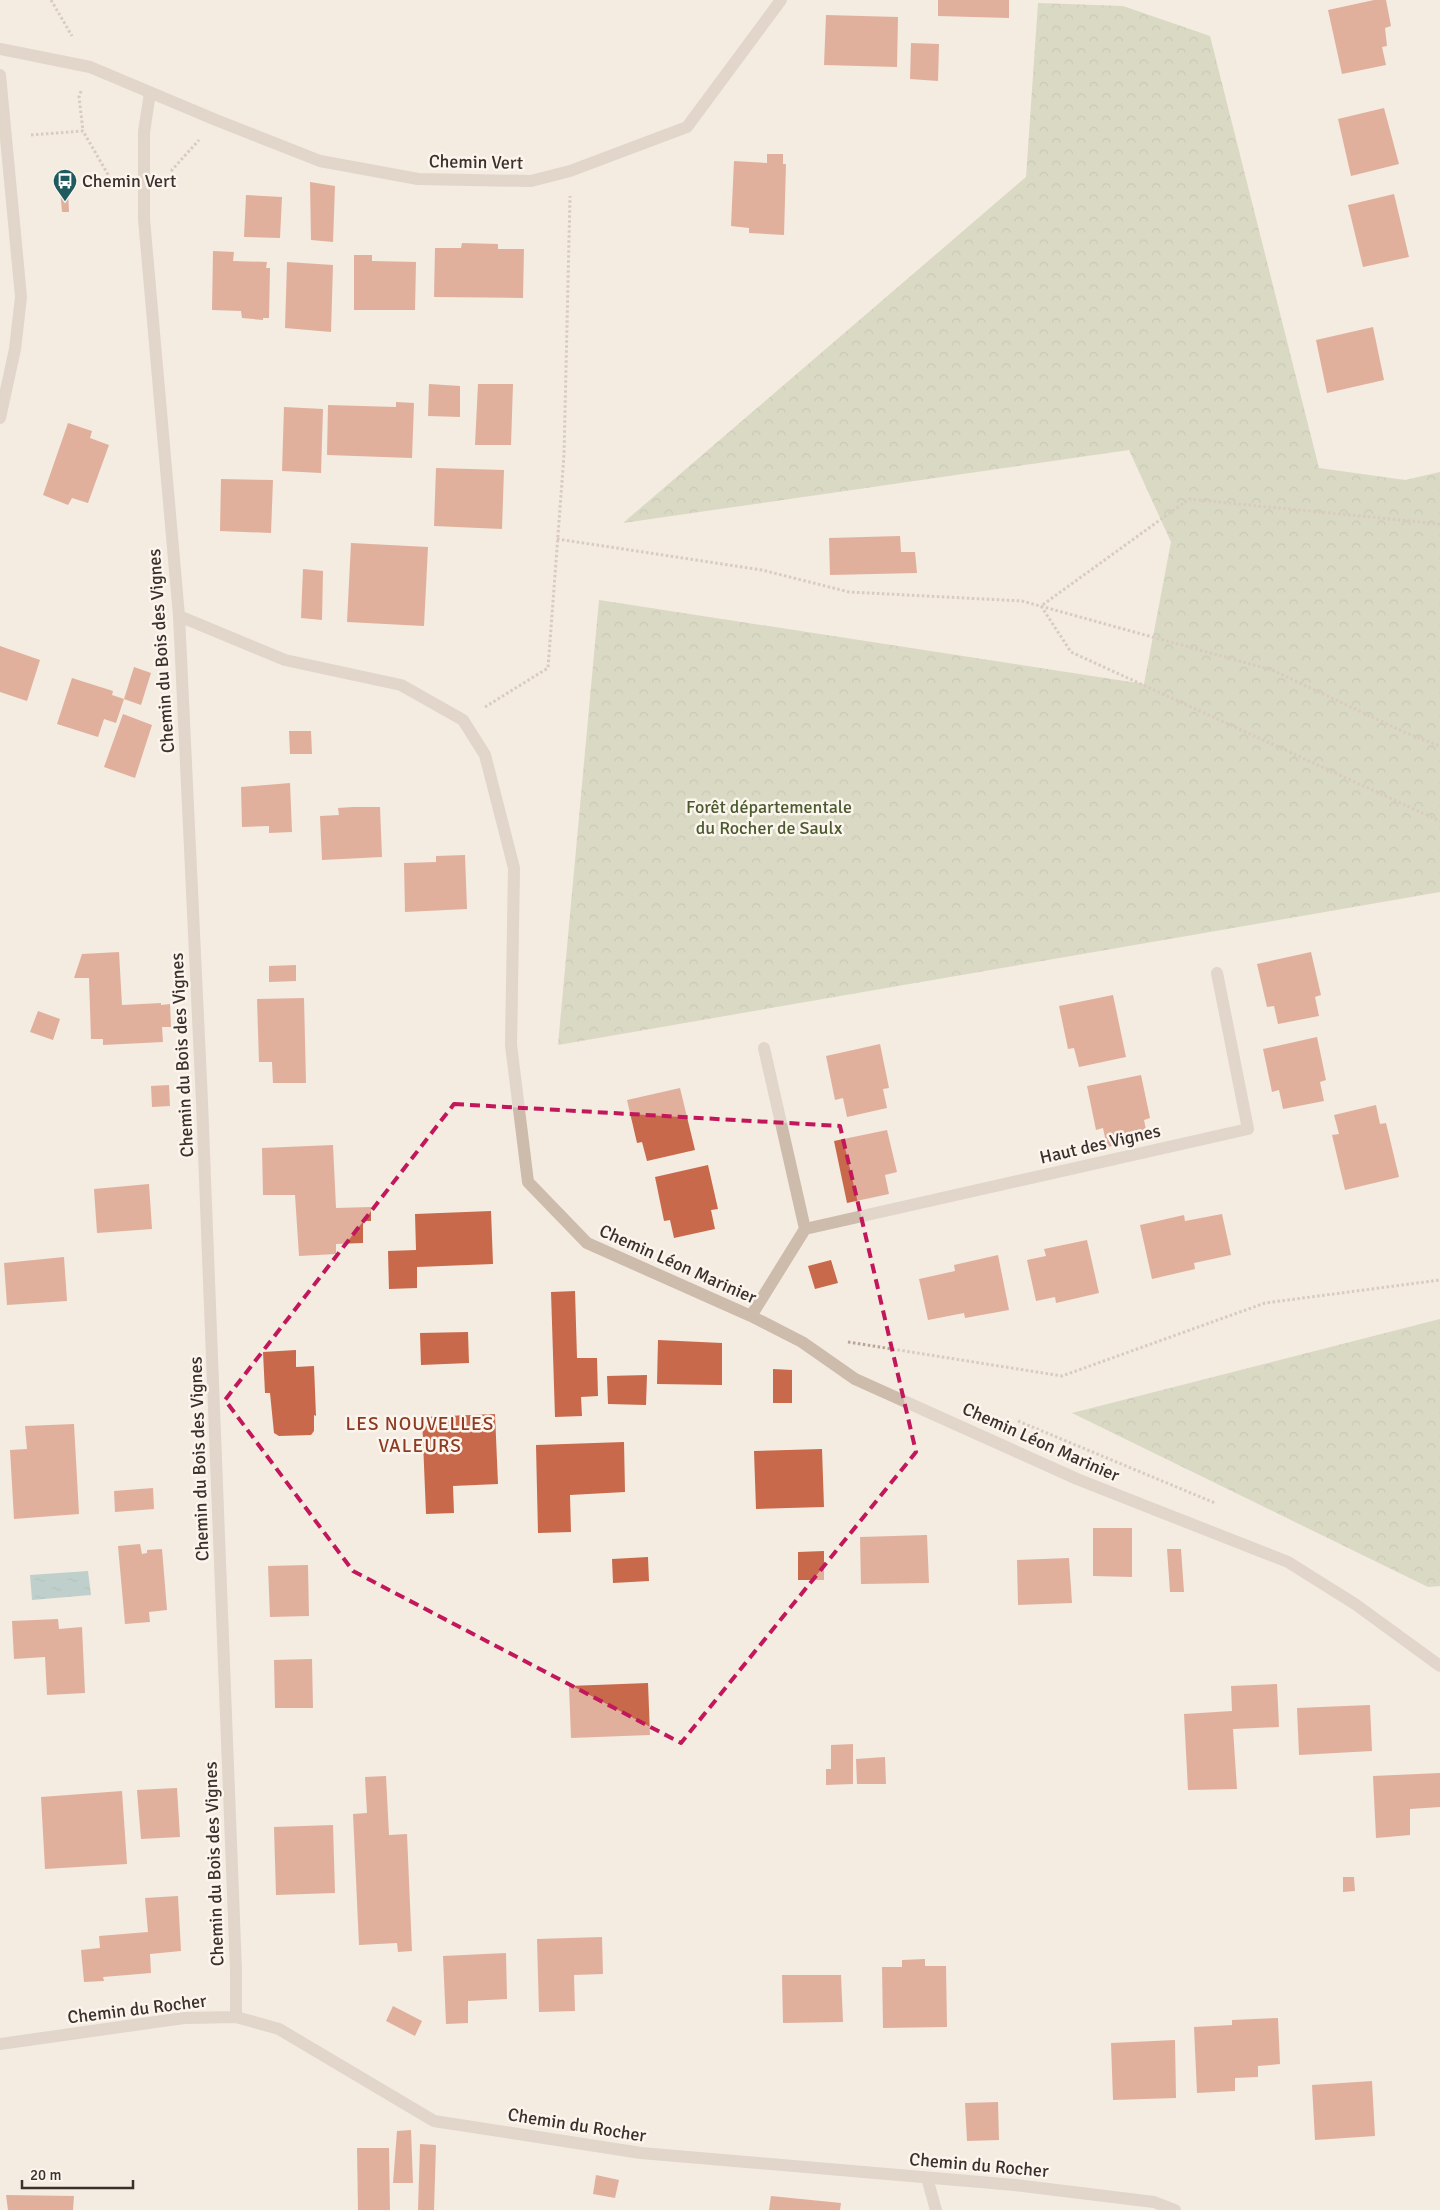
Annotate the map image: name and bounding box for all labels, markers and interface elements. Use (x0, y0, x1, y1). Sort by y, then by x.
street label: Chemin Vert (429, 150, 523, 174)
bus stop icon: Chemin Vert (52, 168, 78, 202)
place label: Chemin Vert (82, 170, 176, 192)
street label: Chemin du Bois des Vignes (143, 548, 179, 754)
park label: Forêt départementale du Rocher de Saulx (686, 796, 852, 839)
street label: Chemin du Bois des Vignes (166, 952, 198, 1158)
street label: Haut des Vignes (1038, 1119, 1163, 1169)
street label: Chemin Léon Marinier (596, 1219, 760, 1309)
street label: Chemin du Bois des Vignes (184, 1356, 214, 1562)
street label: Chemin Léon Marinier (959, 1397, 1123, 1487)
district label: LES NOUVELLES VALEURS (346, 1412, 494, 1458)
street label: Chemin du Bois des Vignes (199, 1761, 229, 1967)
street label: Chemin du Rocher (66, 1990, 208, 2028)
street label: Chemin du Rocher (506, 2103, 648, 2147)
street label: Chemin du Rocher (908, 2148, 1050, 2182)
scale bar (22, 2158, 134, 2190)
text: 20 m (30, 2166, 61, 2184)

